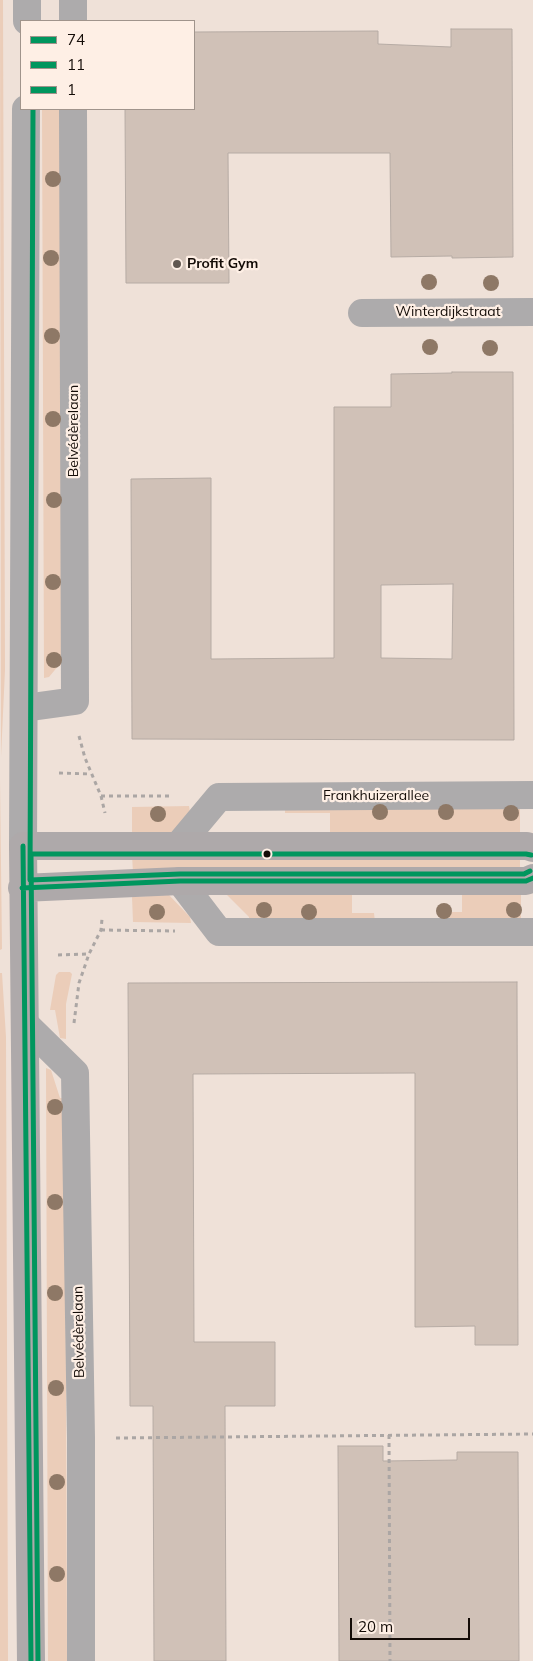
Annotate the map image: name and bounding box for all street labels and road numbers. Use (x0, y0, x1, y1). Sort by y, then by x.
street label: Winterdijkstraat (395, 304, 501, 320)
street label: Belvédèrelaan (66, 385, 82, 477)
street label: Frankhuizerallee (323, 788, 429, 804)
street label: Belvédèrelaan (70, 1286, 88, 1378)

